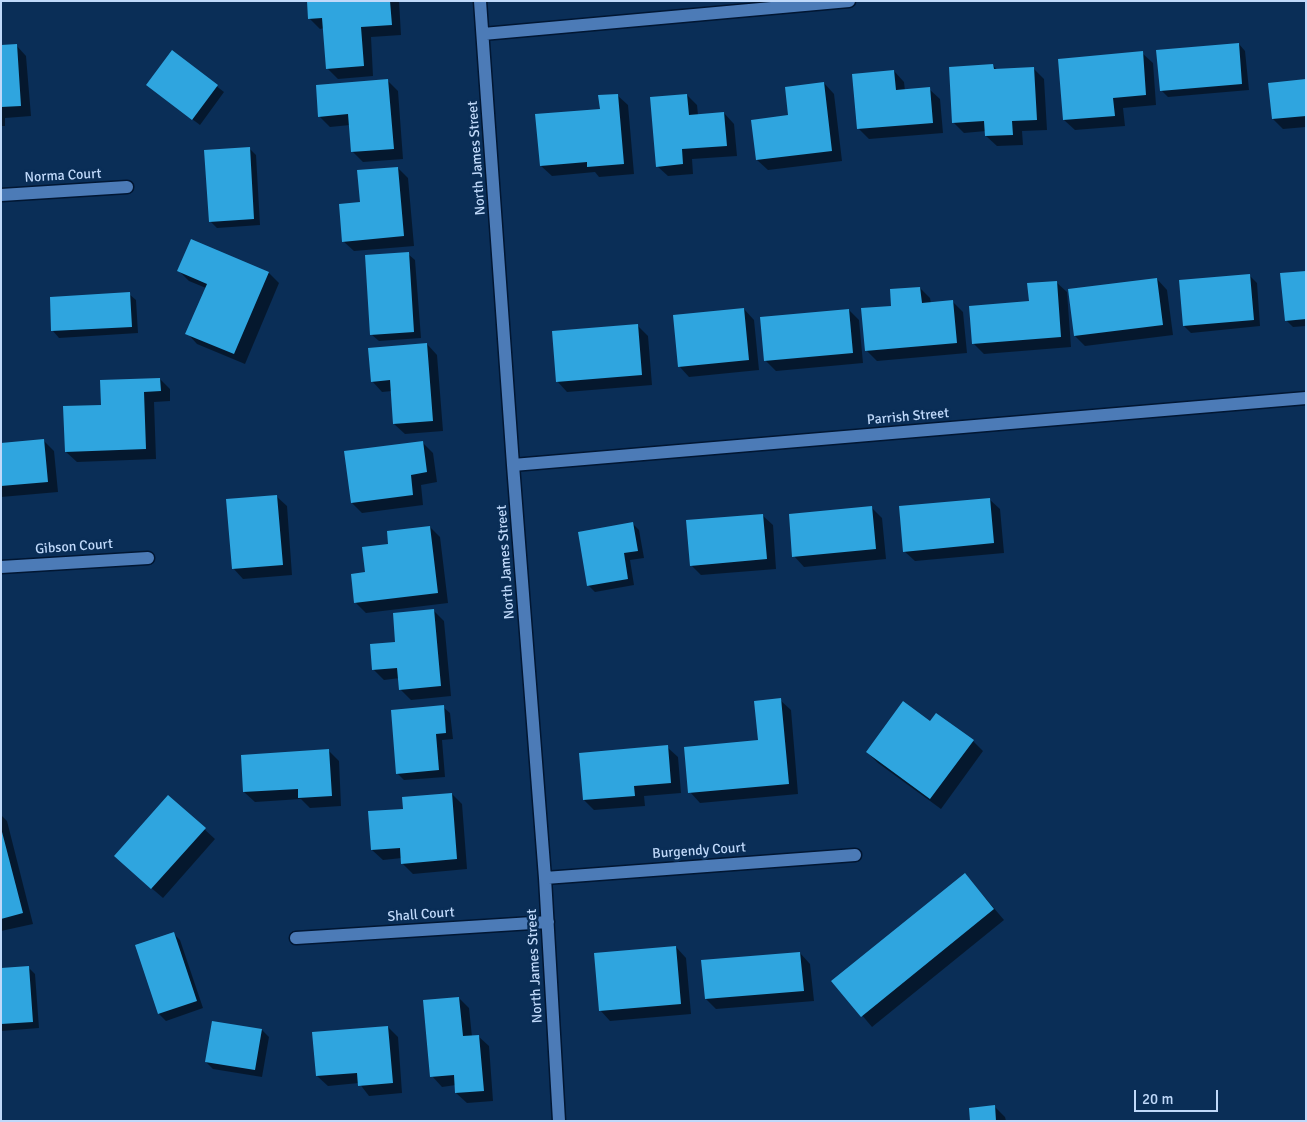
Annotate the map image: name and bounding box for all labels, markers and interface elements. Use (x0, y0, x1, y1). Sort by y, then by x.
street label: North James Street (465, 100, 489, 216)
street label: Norma Court (24, 166, 102, 186)
street label: Parrish Street (866, 405, 950, 429)
street label: North James Street (494, 504, 518, 620)
street label: Gibson Court (35, 536, 113, 558)
street label: Burgendy Court (652, 839, 746, 863)
street label: Shall Court (387, 904, 455, 926)
street label: North James Street (524, 908, 546, 1024)
scale bar (1137, 1080, 1221, 1112)
text: 20 m (1142, 1090, 1173, 1108)

